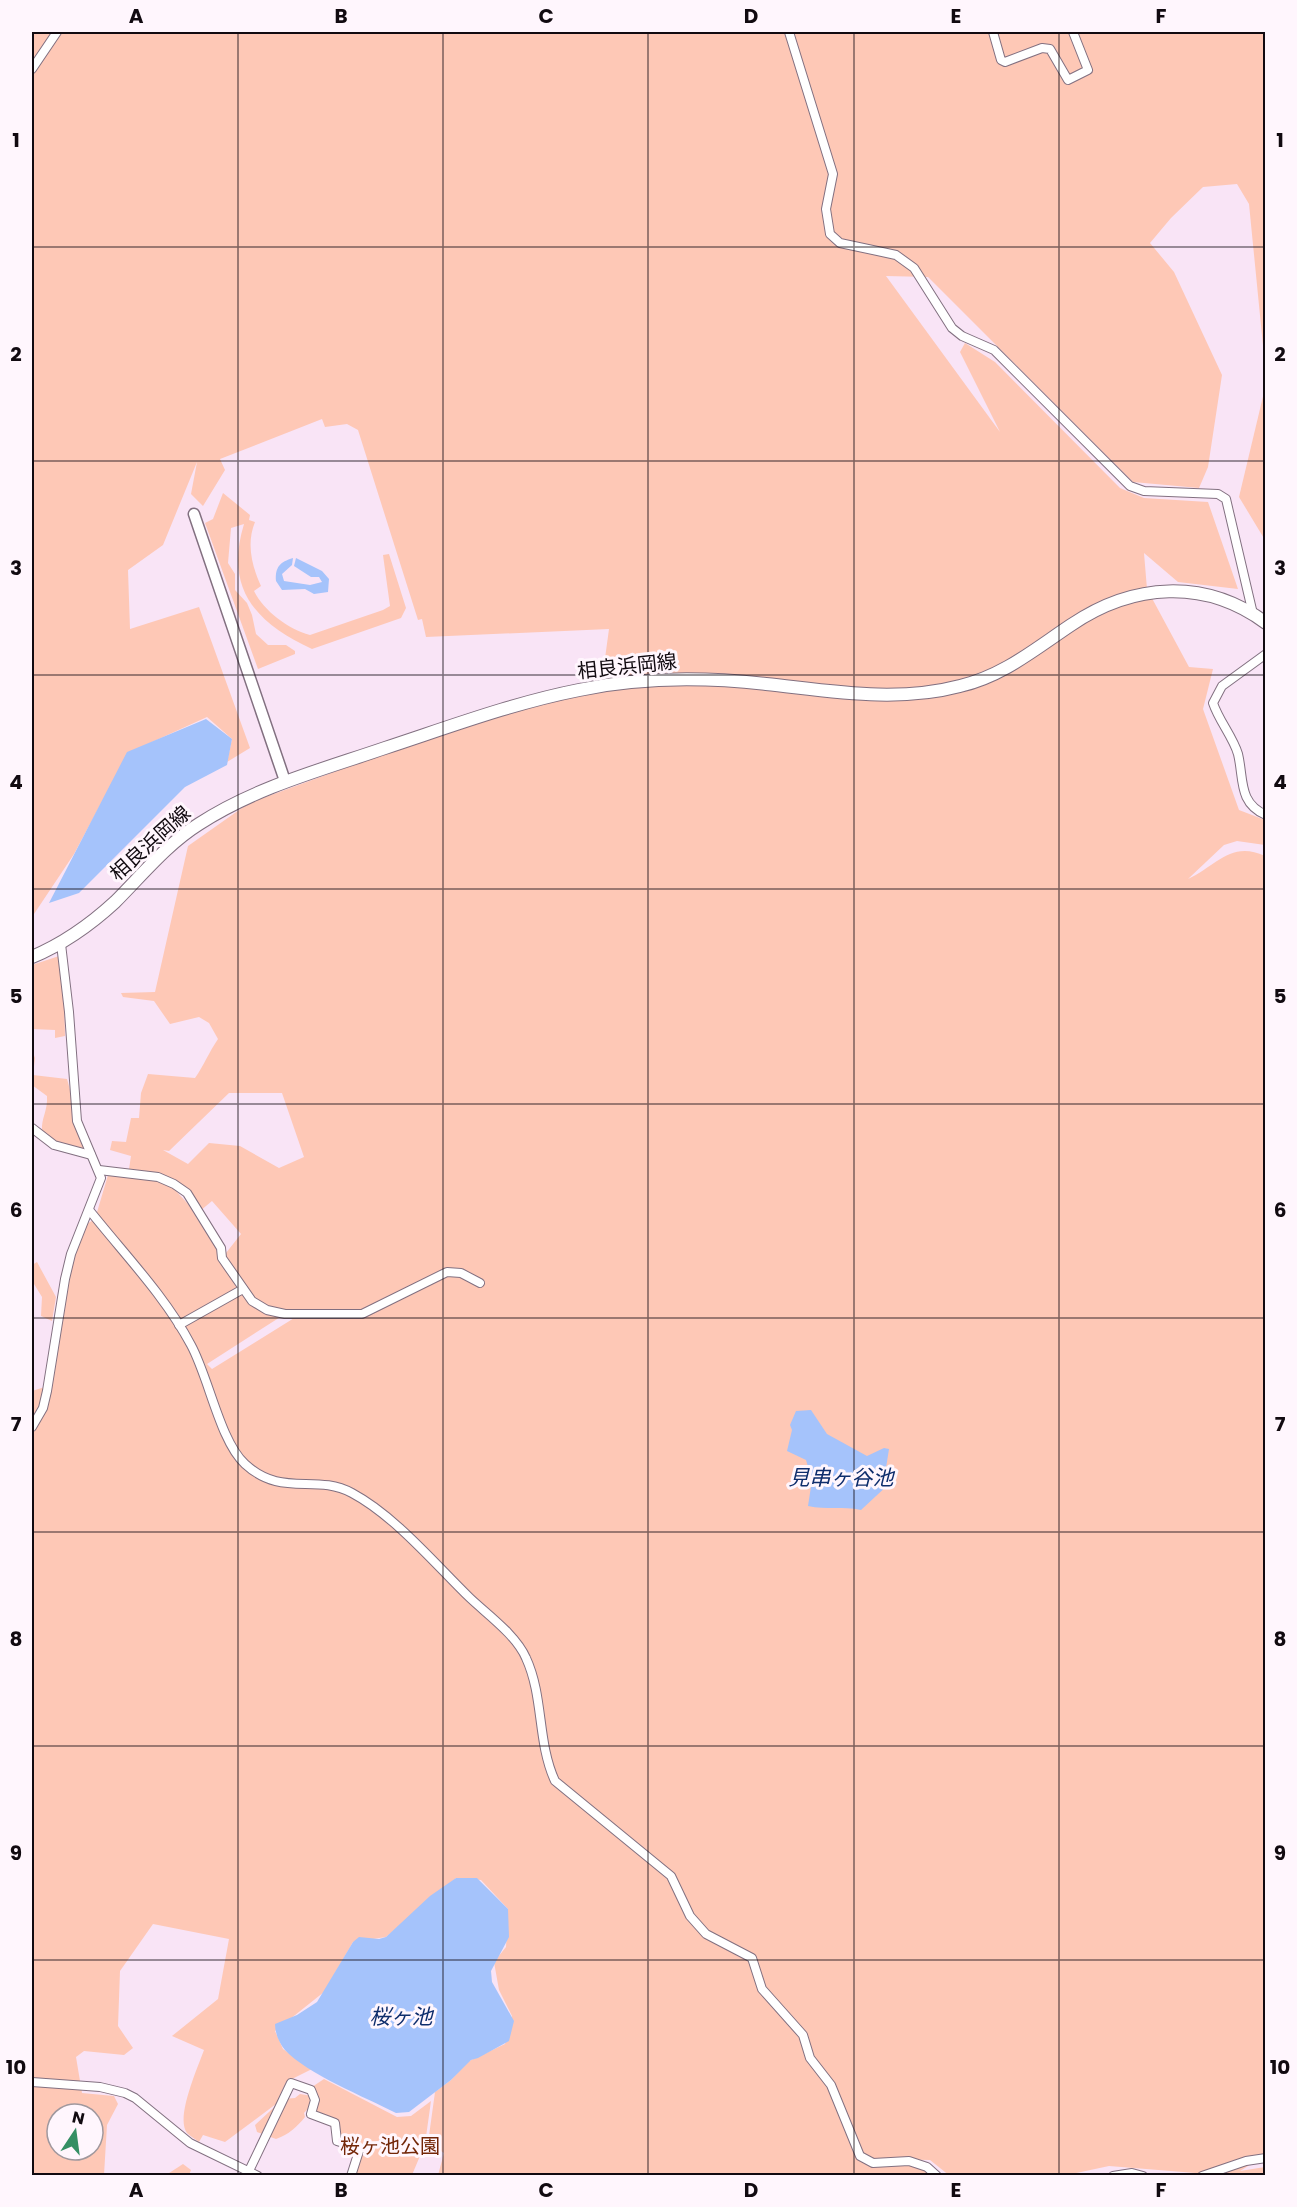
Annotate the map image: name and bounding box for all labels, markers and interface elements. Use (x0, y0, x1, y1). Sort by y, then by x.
text: A (129, 2, 144, 30)
text: B (334, 2, 348, 30)
text: C (538, 2, 554, 30)
text: D (744, 2, 758, 30)
text: E (951, 2, 961, 30)
text: F (1156, 2, 1167, 30)
text: 1 (12, 126, 20, 154)
text: 1 (1276, 126, 1284, 154)
text: 2 (10, 340, 22, 368)
text: 2 (1274, 340, 1286, 368)
text: 3 (10, 554, 22, 582)
text: 3 (1274, 554, 1286, 582)
street label: 相良浜岡線 (576, 647, 678, 685)
text: 4 (9, 768, 23, 796)
text: 4 (1273, 768, 1287, 796)
street label: 相良浜岡線 (103, 799, 197, 887)
text: 5 (10, 982, 23, 1010)
text: 5 (1274, 982, 1287, 1010)
text: 6 (10, 1196, 22, 1224)
text: 6 (1274, 1196, 1286, 1224)
text: 7 (11, 1410, 22, 1438)
text: 7 (1275, 1410, 1286, 1438)
water label: 見串ヶ谷池 (789, 1463, 895, 1492)
text: 8 (10, 1625, 22, 1653)
text: 8 (1274, 1625, 1286, 1653)
text: 9 (10, 1839, 22, 1867)
text: 9 (1274, 1839, 1286, 1867)
water label: 桜ヶ池 (370, 2002, 434, 2031)
text: 10 (6, 2053, 26, 2081)
text: 10 (1270, 2053, 1290, 2081)
north arrow (45, 2102, 105, 2162)
text: N (70, 2105, 87, 2130)
park label: 桜ヶ池公園 (340, 2132, 440, 2160)
text: A (129, 2176, 144, 2204)
text: B (334, 2176, 348, 2204)
text: C (538, 2176, 554, 2204)
text: D (744, 2176, 758, 2204)
text: E (951, 2176, 961, 2204)
text: F (1156, 2176, 1167, 2204)

